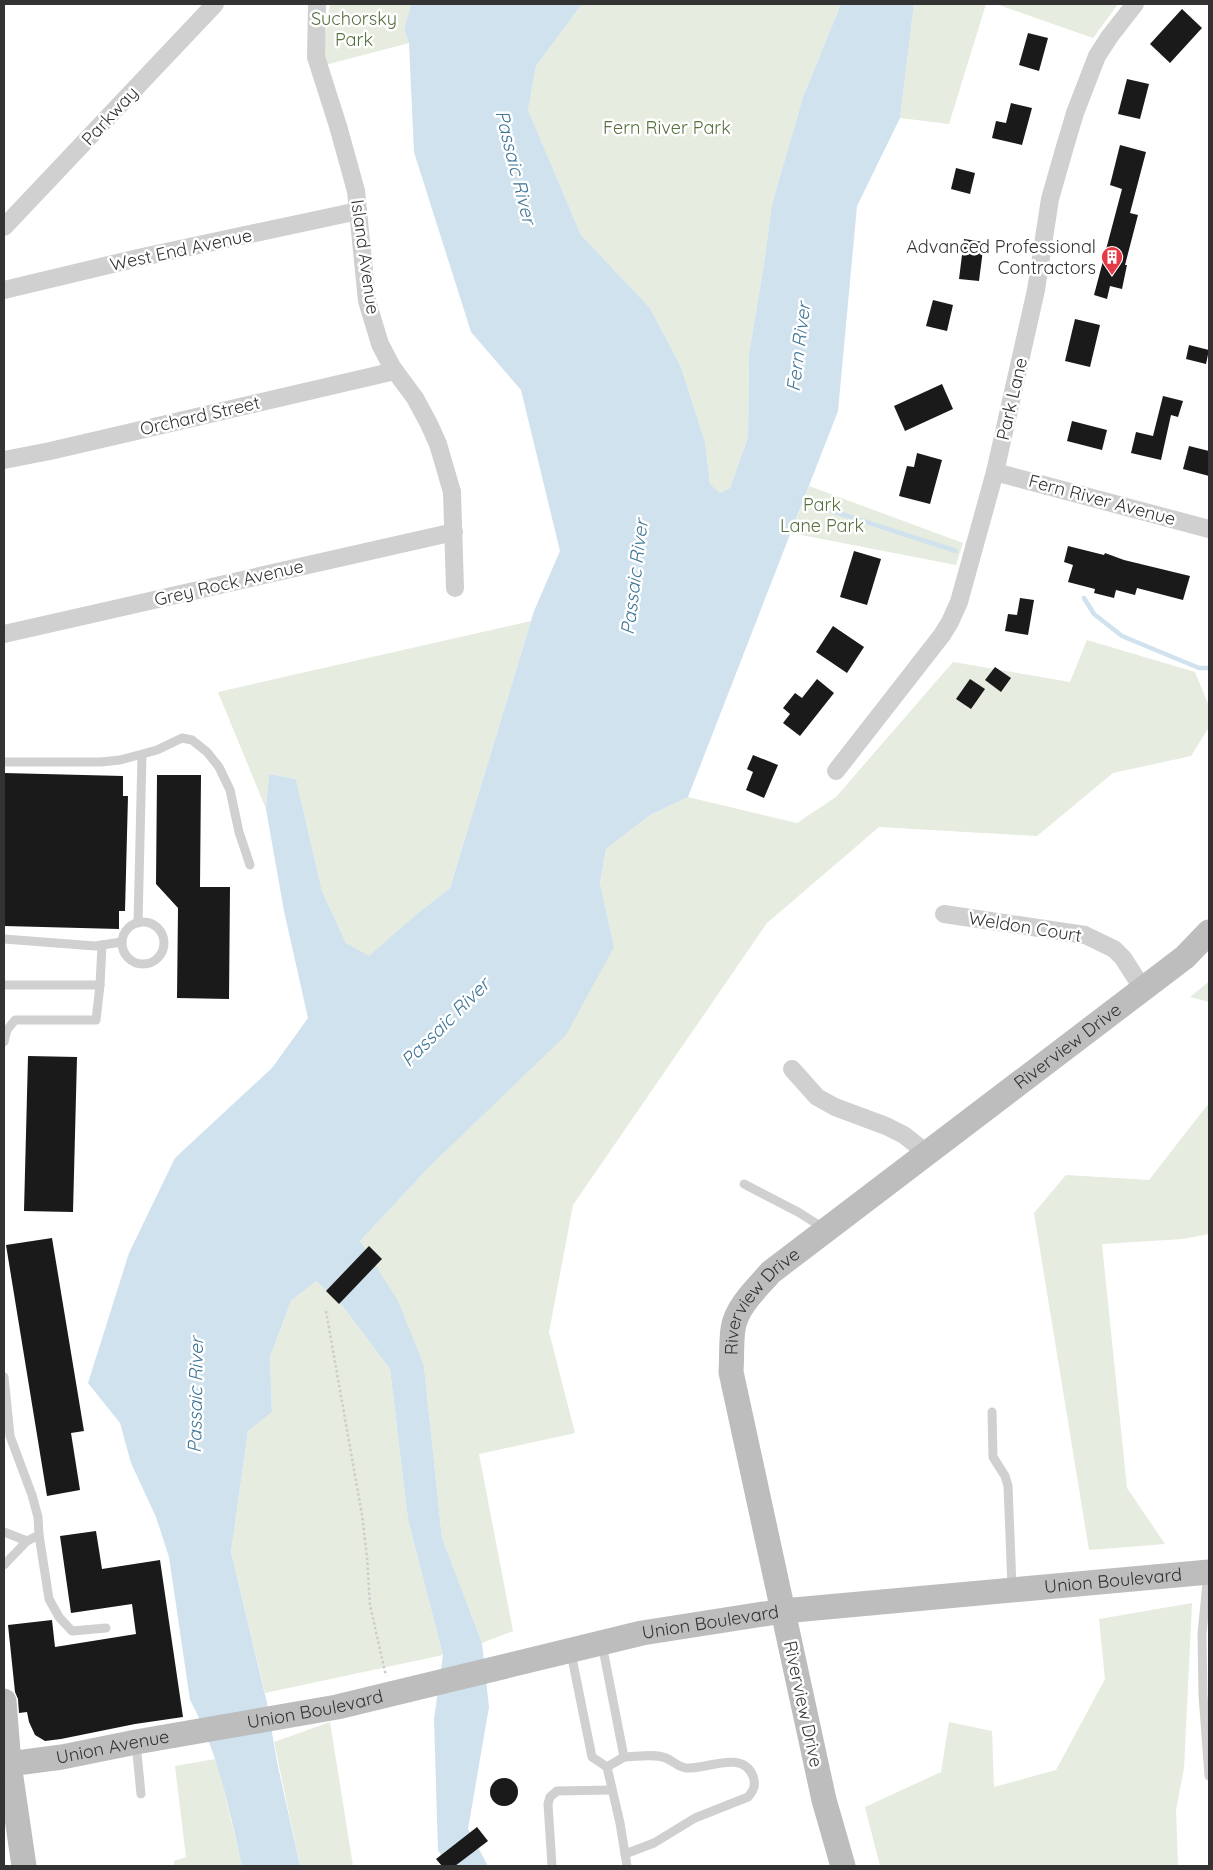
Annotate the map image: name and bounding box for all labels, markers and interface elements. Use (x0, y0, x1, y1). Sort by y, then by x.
park label: Suchorsky Park (311, 7, 397, 51)
street label: Parkway (76, 81, 143, 150)
water label: Passaic River (490, 108, 542, 229)
park label: Fern River Park (603, 116, 731, 139)
street label: Island Avenue (346, 198, 385, 316)
street label: West End Avenue (108, 223, 254, 276)
place label: Advanced Professional Contractors (906, 235, 1096, 279)
building icon: Advanced Professional Contractors (1100, 245, 1124, 276)
water label: Fern River (781, 298, 816, 393)
street label: Park Lane (991, 355, 1032, 442)
street label: Orchard Street (138, 391, 262, 440)
street label: Fern River Avenue (1026, 469, 1178, 530)
park label: Park Lane Park (780, 493, 864, 537)
water label: Passaic River (615, 515, 653, 636)
street label: Grey Rock Avenue (152, 554, 306, 611)
street label: Weldon Court (967, 906, 1083, 947)
water label: Passaic River (395, 971, 496, 1072)
street label: Riverview Drive (1009, 998, 1126, 1094)
street label: Riverview Drive (720, 1242, 804, 1355)
water label: Passaic River (182, 1334, 208, 1453)
street label: Union Boulevard (1043, 1563, 1183, 1598)
street label: Union Boulevard (640, 1600, 780, 1644)
street label: Riverview Drive (779, 1639, 828, 1769)
street label: Union Boulevard (245, 1684, 385, 1733)
street label: Union Avenue (54, 1724, 171, 1769)

